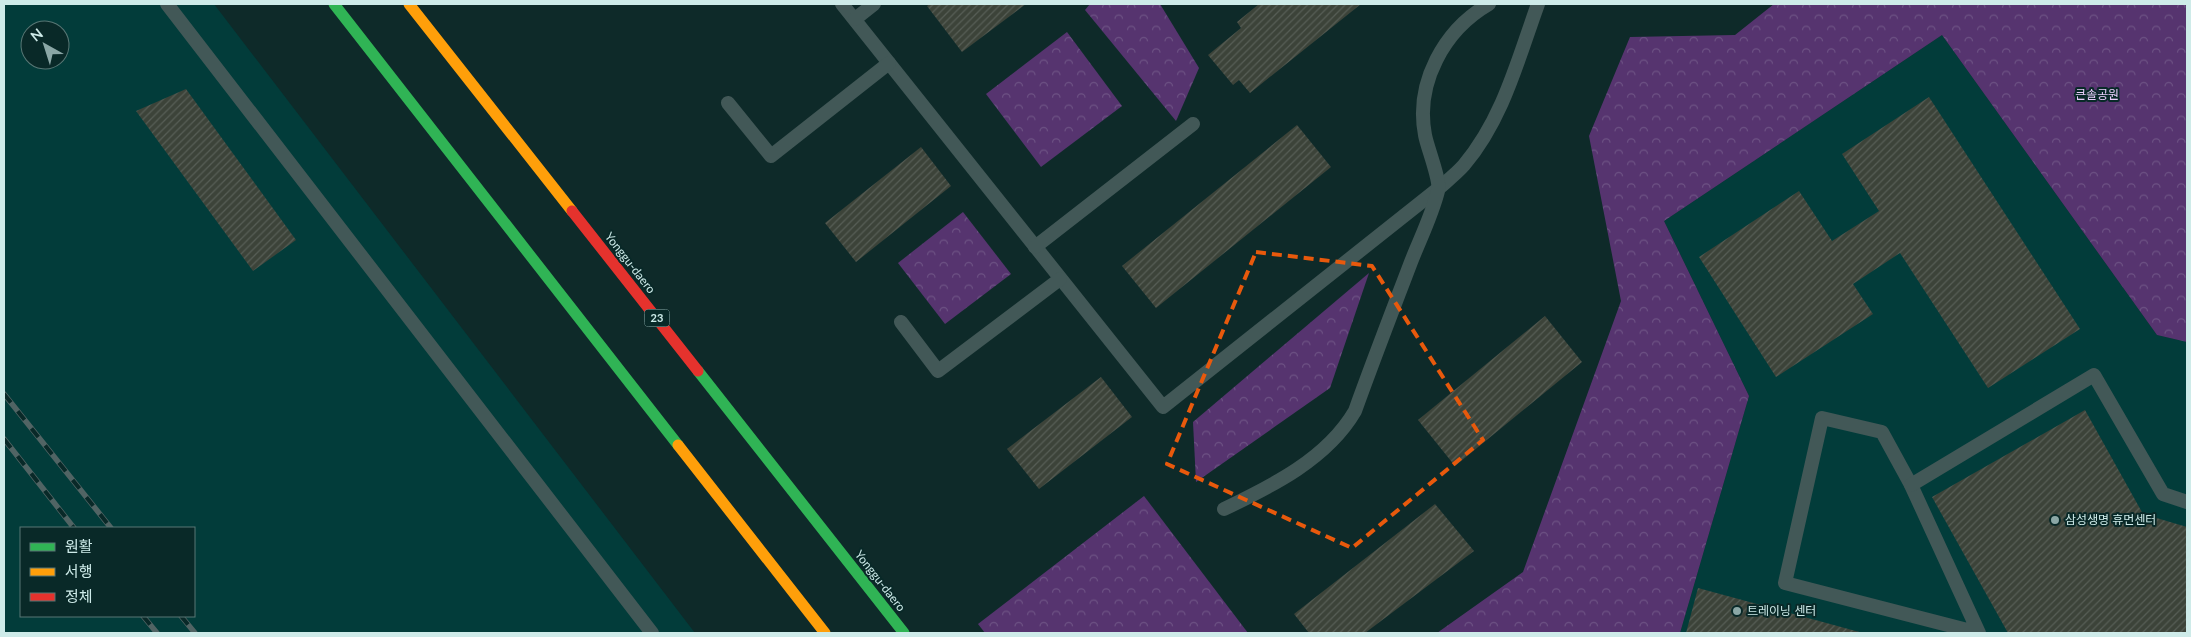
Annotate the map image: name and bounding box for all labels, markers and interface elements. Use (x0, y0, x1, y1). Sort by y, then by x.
north arrow (20, 20, 70, 70)
text: N (27, 25, 46, 45)
park label: 큰솔공원 (2075, 87, 2119, 102)
street label: Yonggu-daero (602, 229, 659, 296)
road number: 23 (644, 310, 670, 326)
place label: 삼성생명 휴먼센터 (2065, 512, 2156, 527)
marker: 삼성생명 휴먼센터 (2049, 514, 2061, 526)
legend (20, 527, 195, 617)
text: 원활 (65, 537, 93, 555)
street label: Yonggu-daero (852, 547, 909, 614)
text: 서행 (65, 562, 93, 580)
text: 정체 (65, 587, 93, 605)
place label: 트레이닝 센터 (1747, 603, 1816, 618)
marker: 트레이닝 센터 (1731, 605, 1743, 617)

